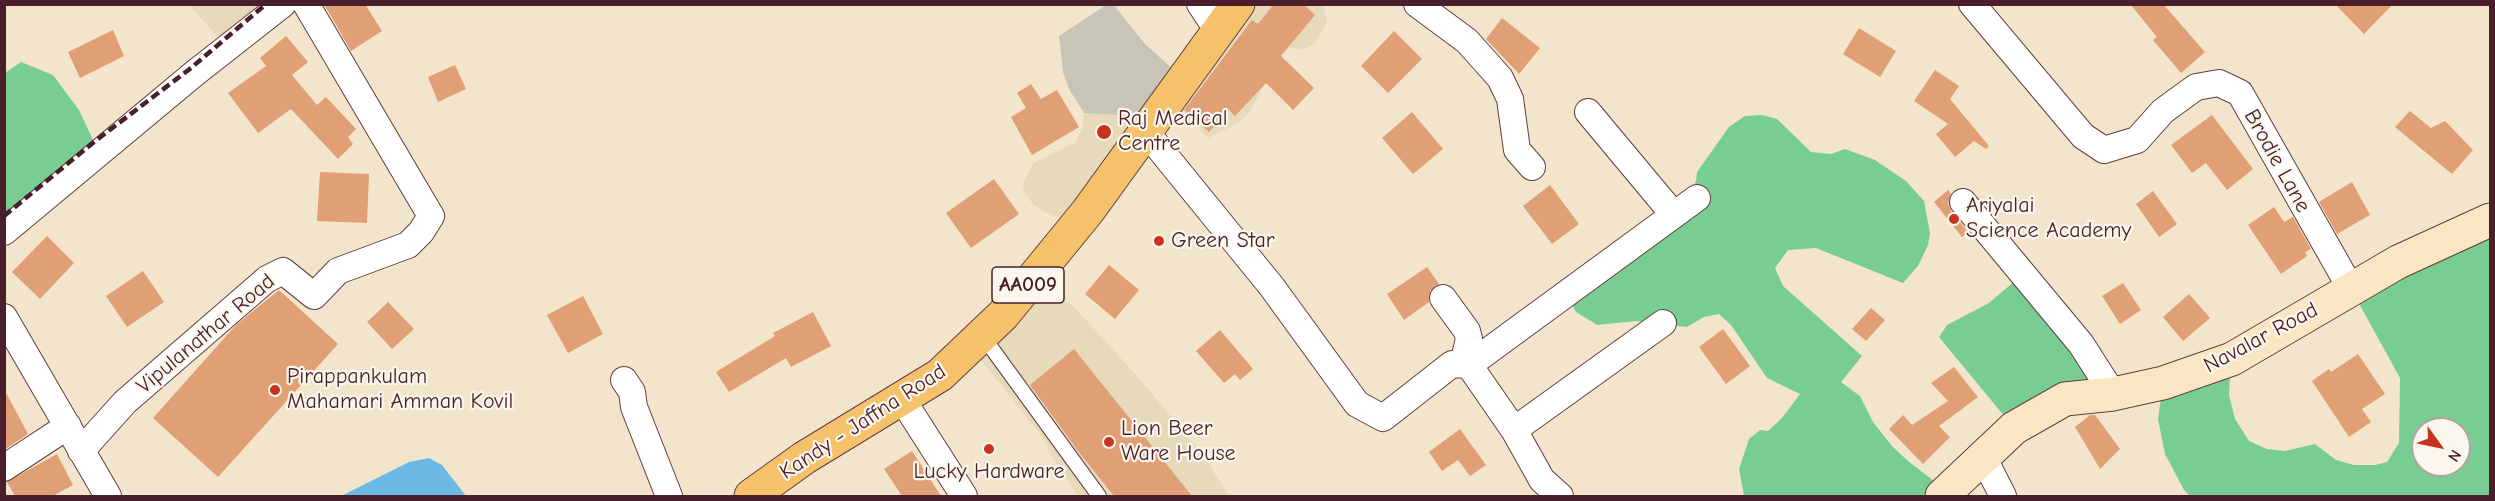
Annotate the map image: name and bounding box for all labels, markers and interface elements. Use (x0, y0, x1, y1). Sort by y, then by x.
street label: Brodie Lane (2238, 105, 2316, 217)
place label: Raj Medical Centre (1118, 106, 1228, 158)
marker: Raj Medical Centre (1095, 123, 1113, 141)
place label: Ariyalai Science Academy (1966, 193, 2131, 244)
marker: Ariyalai Science Academy (1947, 212, 1961, 226)
place label: Green Star (1171, 228, 1275, 254)
marker: Green Star (1152, 234, 1166, 248)
road number: AA009 (992, 267, 1064, 303)
street label: Vipulanathar Road (131, 268, 281, 400)
street label: Navalar Road (2199, 297, 2323, 379)
street label: Kandy - Jaffna Road (775, 358, 951, 486)
place label: Pirappankulam Mahamari Amman Kovil (287, 364, 513, 416)
marker: Pirappankulam Mahamari Amman Kovil (268, 383, 282, 397)
place label: Lion Beer Ware House (1121, 416, 1236, 468)
north arrow (2411, 417, 2471, 477)
marker: Lion Beer Ware House (1102, 435, 1116, 449)
marker: Lucky Hardware (982, 442, 996, 456)
text: N (2444, 446, 2465, 465)
place label: Lucky Hardware (914, 459, 1064, 485)

